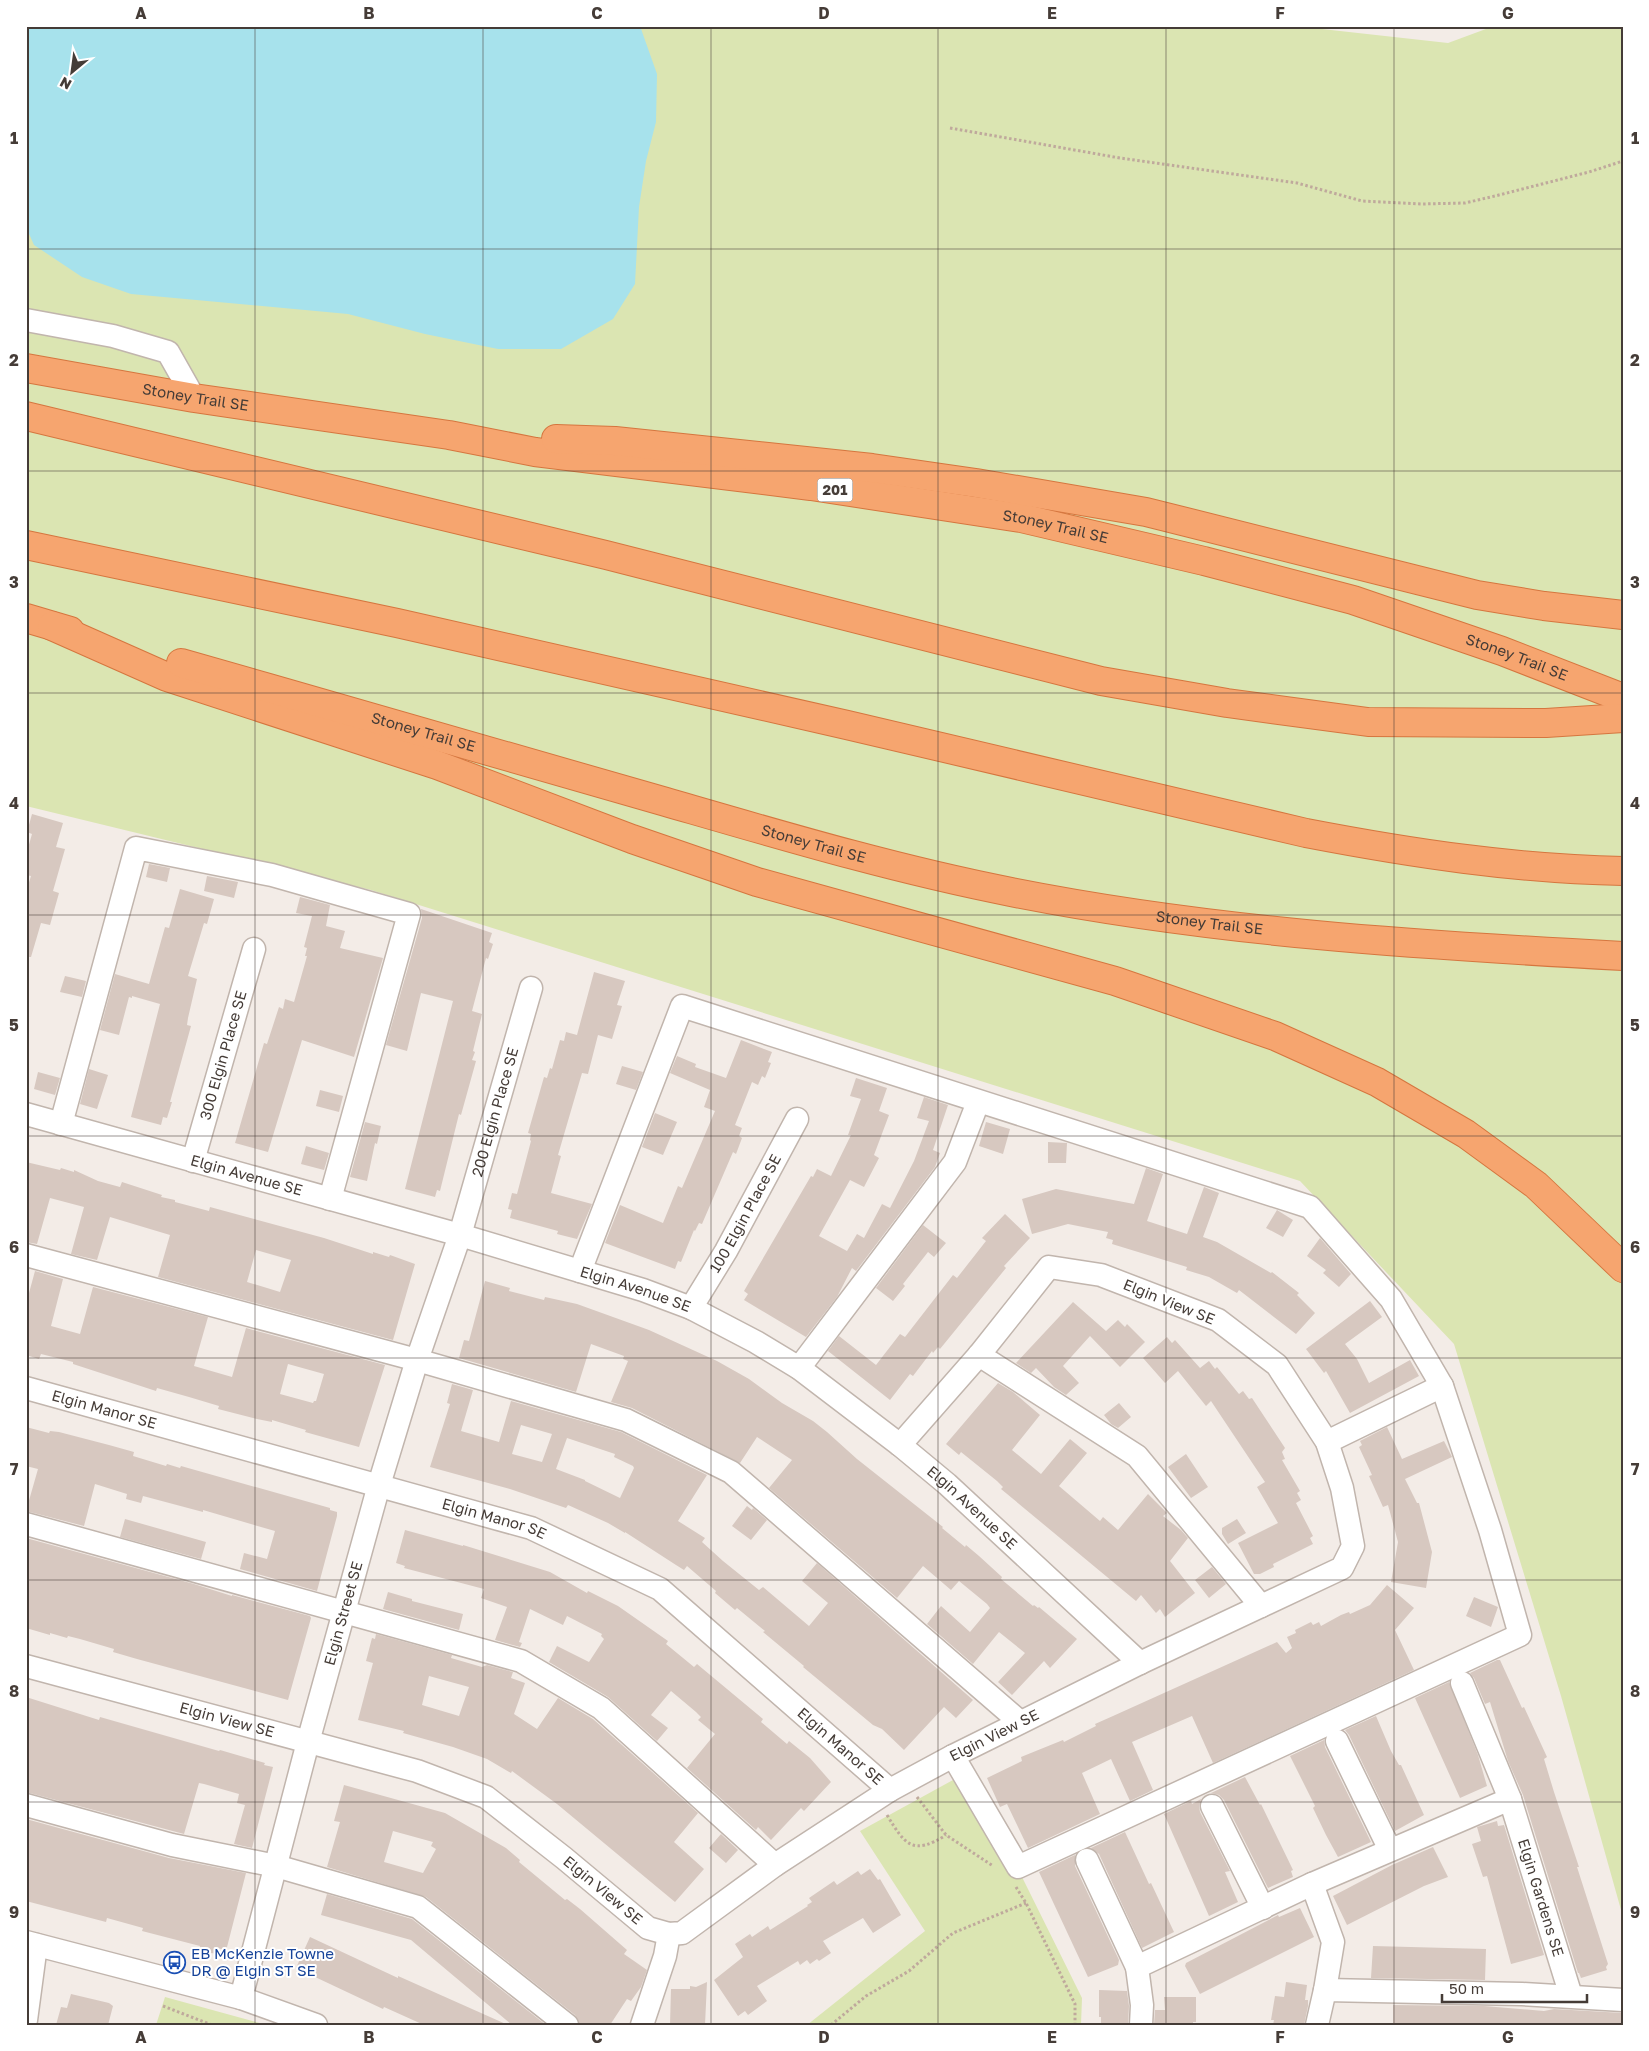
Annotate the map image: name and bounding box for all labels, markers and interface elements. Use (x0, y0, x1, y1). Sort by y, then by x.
text: A (135, 3, 147, 23)
text: B (363, 3, 375, 23)
text: C (591, 3, 603, 23)
text: D (818, 3, 830, 23)
text: E (1047, 3, 1057, 23)
text: F (1275, 3, 1285, 23)
text: G (1502, 3, 1514, 23)
north arrow (48, 48, 98, 98)
text: N (57, 74, 74, 94)
text: 1 (10, 128, 18, 148)
text: 1 (1631, 128, 1639, 148)
text: 2 (9, 350, 19, 370)
text: 2 (1630, 350, 1640, 370)
street label: Stoney Trail SE (141, 379, 250, 414)
road number: 201 (818, 478, 852, 502)
street label: Stoney Trail SE (1002, 505, 1110, 546)
text: 3 (9, 572, 19, 592)
text: 3 (1630, 572, 1640, 592)
street label: Stoney Trail SE (1464, 629, 1571, 684)
street label: Stoney Trail SE (369, 708, 478, 755)
text: 4 (9, 793, 19, 813)
text: 4 (1630, 793, 1640, 813)
street label: Stoney Trail SE (760, 820, 868, 866)
street label: Stoney Trail SE (1155, 906, 1264, 938)
street label: 300 Elgin Place SE (195, 988, 250, 1122)
text: 5 (9, 1015, 19, 1035)
text: 5 (1630, 1015, 1640, 1035)
street label: 200 Elgin Place SE (467, 1045, 521, 1179)
street label: Elgin Avenue SE (189, 1150, 305, 1199)
street label: 100 Elgin Place SE (705, 1151, 784, 1276)
text: 6 (9, 1237, 19, 1257)
text: 6 (1630, 1237, 1640, 1257)
street label: Elgin Avenue SE (578, 1262, 693, 1315)
street label: Elgin View SE (1121, 1275, 1218, 1328)
street label: Elgin Manor SE (50, 1386, 159, 1432)
text: 7 (10, 1459, 19, 1479)
text: 7 (1631, 1459, 1640, 1479)
street label: Elgin Avenue SE (924, 1461, 1021, 1553)
street label: Elgin Manor SE (440, 1494, 550, 1542)
street label: Elgin Street SE (320, 1559, 365, 1667)
text: 8 (9, 1681, 19, 1701)
text: 8 (1630, 1681, 1640, 1701)
street label: Elgin View SE (178, 1698, 277, 1740)
street label: Elgin Manor SE (794, 1703, 887, 1788)
street label: Elgin View SE (946, 1705, 1041, 1764)
street label: Elgin Gardens SE (1515, 1836, 1568, 1959)
street label: Elgin View SE (560, 1851, 647, 1928)
text: 9 (9, 1902, 19, 1922)
text: 9 (1630, 1902, 1640, 1922)
place label: EB McKenzie Towne DR @ Elgin ST SE (191, 1944, 334, 1979)
bus stop icon: EB McKenzie Towne DR @ Elgin ST SE (163, 1951, 187, 1975)
scale bar (1442, 1971, 1586, 2003)
text: 50 m (1449, 1979, 1484, 1997)
text: A (135, 2027, 147, 2047)
text: B (363, 2027, 375, 2047)
text: C (591, 2027, 603, 2047)
text: D (818, 2027, 830, 2047)
text: E (1047, 2027, 1057, 2047)
text: F (1275, 2027, 1285, 2047)
text: G (1502, 2027, 1514, 2047)

